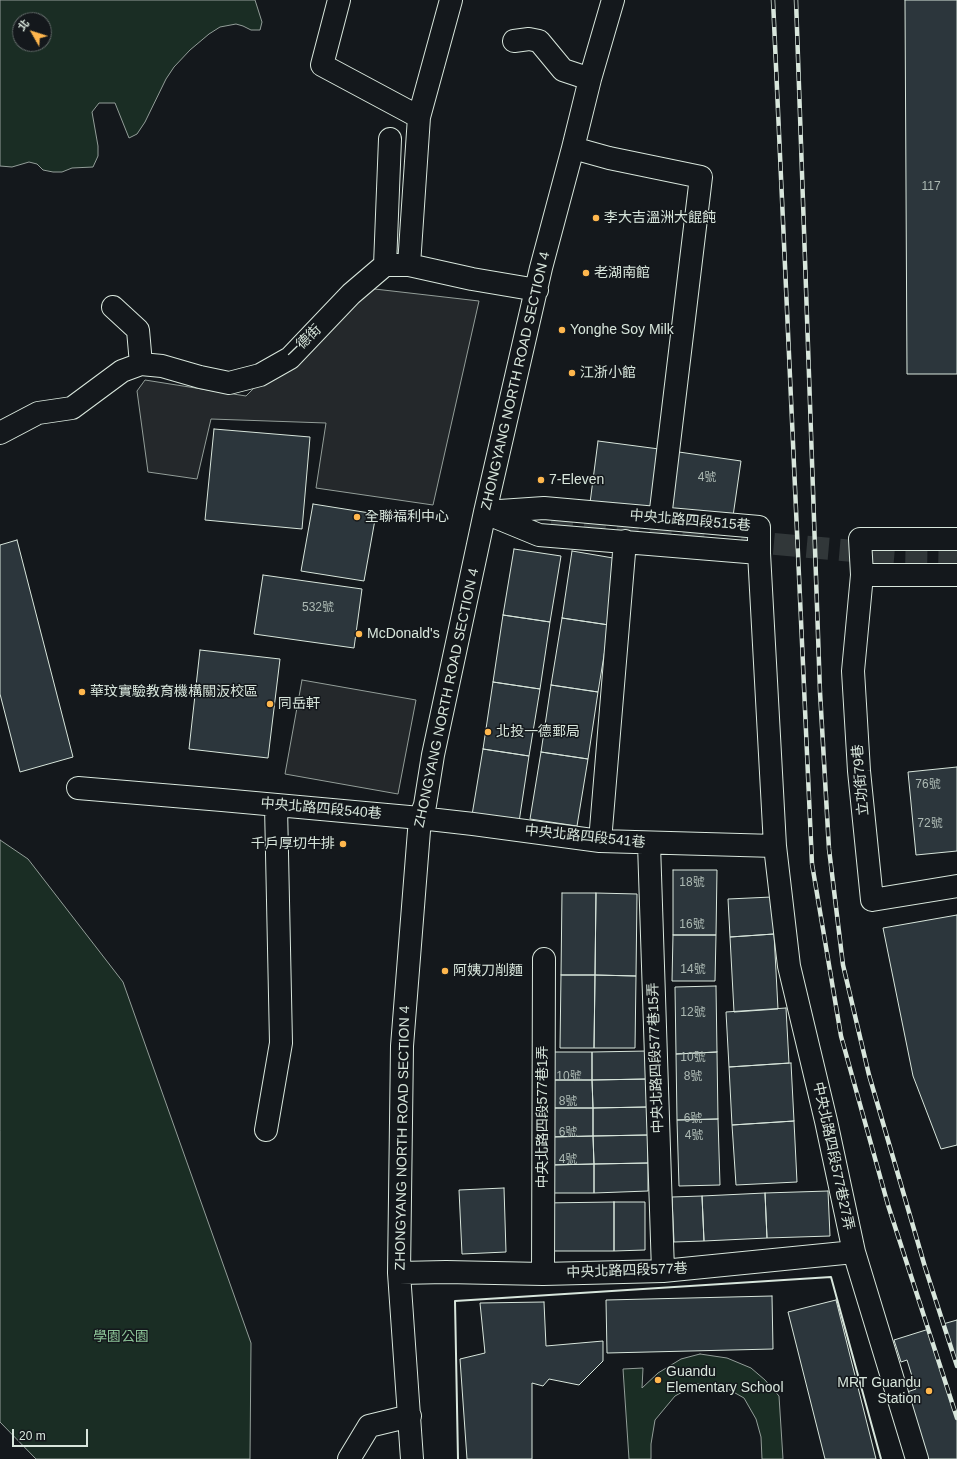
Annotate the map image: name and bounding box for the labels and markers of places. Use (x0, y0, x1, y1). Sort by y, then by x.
place label: 李大吉溫洲大餛飩 (604, 210, 716, 226)
marker: 李大吉溫洲大餛飩 (591, 213, 601, 223)
place label: 老湖南館 (594, 265, 650, 281)
marker: 老湖南館 (581, 268, 591, 278)
place label: Yonghe Soy Milk (570, 322, 674, 338)
marker: Yonghe Soy Milk (557, 325, 567, 335)
place label: 江浙小館 (580, 365, 636, 381)
marker: 江浙小館 (567, 368, 577, 378)
place label: 7-Eleven (549, 472, 604, 488)
marker: 7-Eleven (536, 475, 546, 485)
place label: 全聯福利中心 (365, 509, 449, 525)
marker: 全聯福利中心 (352, 512, 362, 522)
place label: McDonald's (367, 626, 440, 642)
marker: McDonald's (354, 629, 364, 639)
place label: 華玟實驗教育機構關汳校區 (90, 684, 258, 700)
marker: 華玟實驗教育機構關汳校區 (77, 687, 87, 697)
place label: 同岳軒 (278, 696, 320, 712)
marker: 同岳軒 (265, 699, 275, 709)
place label: 北投一德郵局 (496, 724, 580, 740)
marker: 北投一德郵局 (483, 727, 493, 737)
place label: 千戶厚切牛排 (251, 836, 335, 852)
marker: 千戶厚切牛排 (338, 839, 348, 849)
place label: 阿姨刀削麵 (453, 963, 523, 979)
marker: 阿姨刀削麵 (440, 966, 450, 976)
place label: Guandu Elementary School (666, 1364, 784, 1396)
marker: Guandu Elementary School (653, 1375, 663, 1385)
place label: MRT Guandu Station (837, 1375, 921, 1408)
marker: MRT Guandu Station (924, 1386, 934, 1396)

